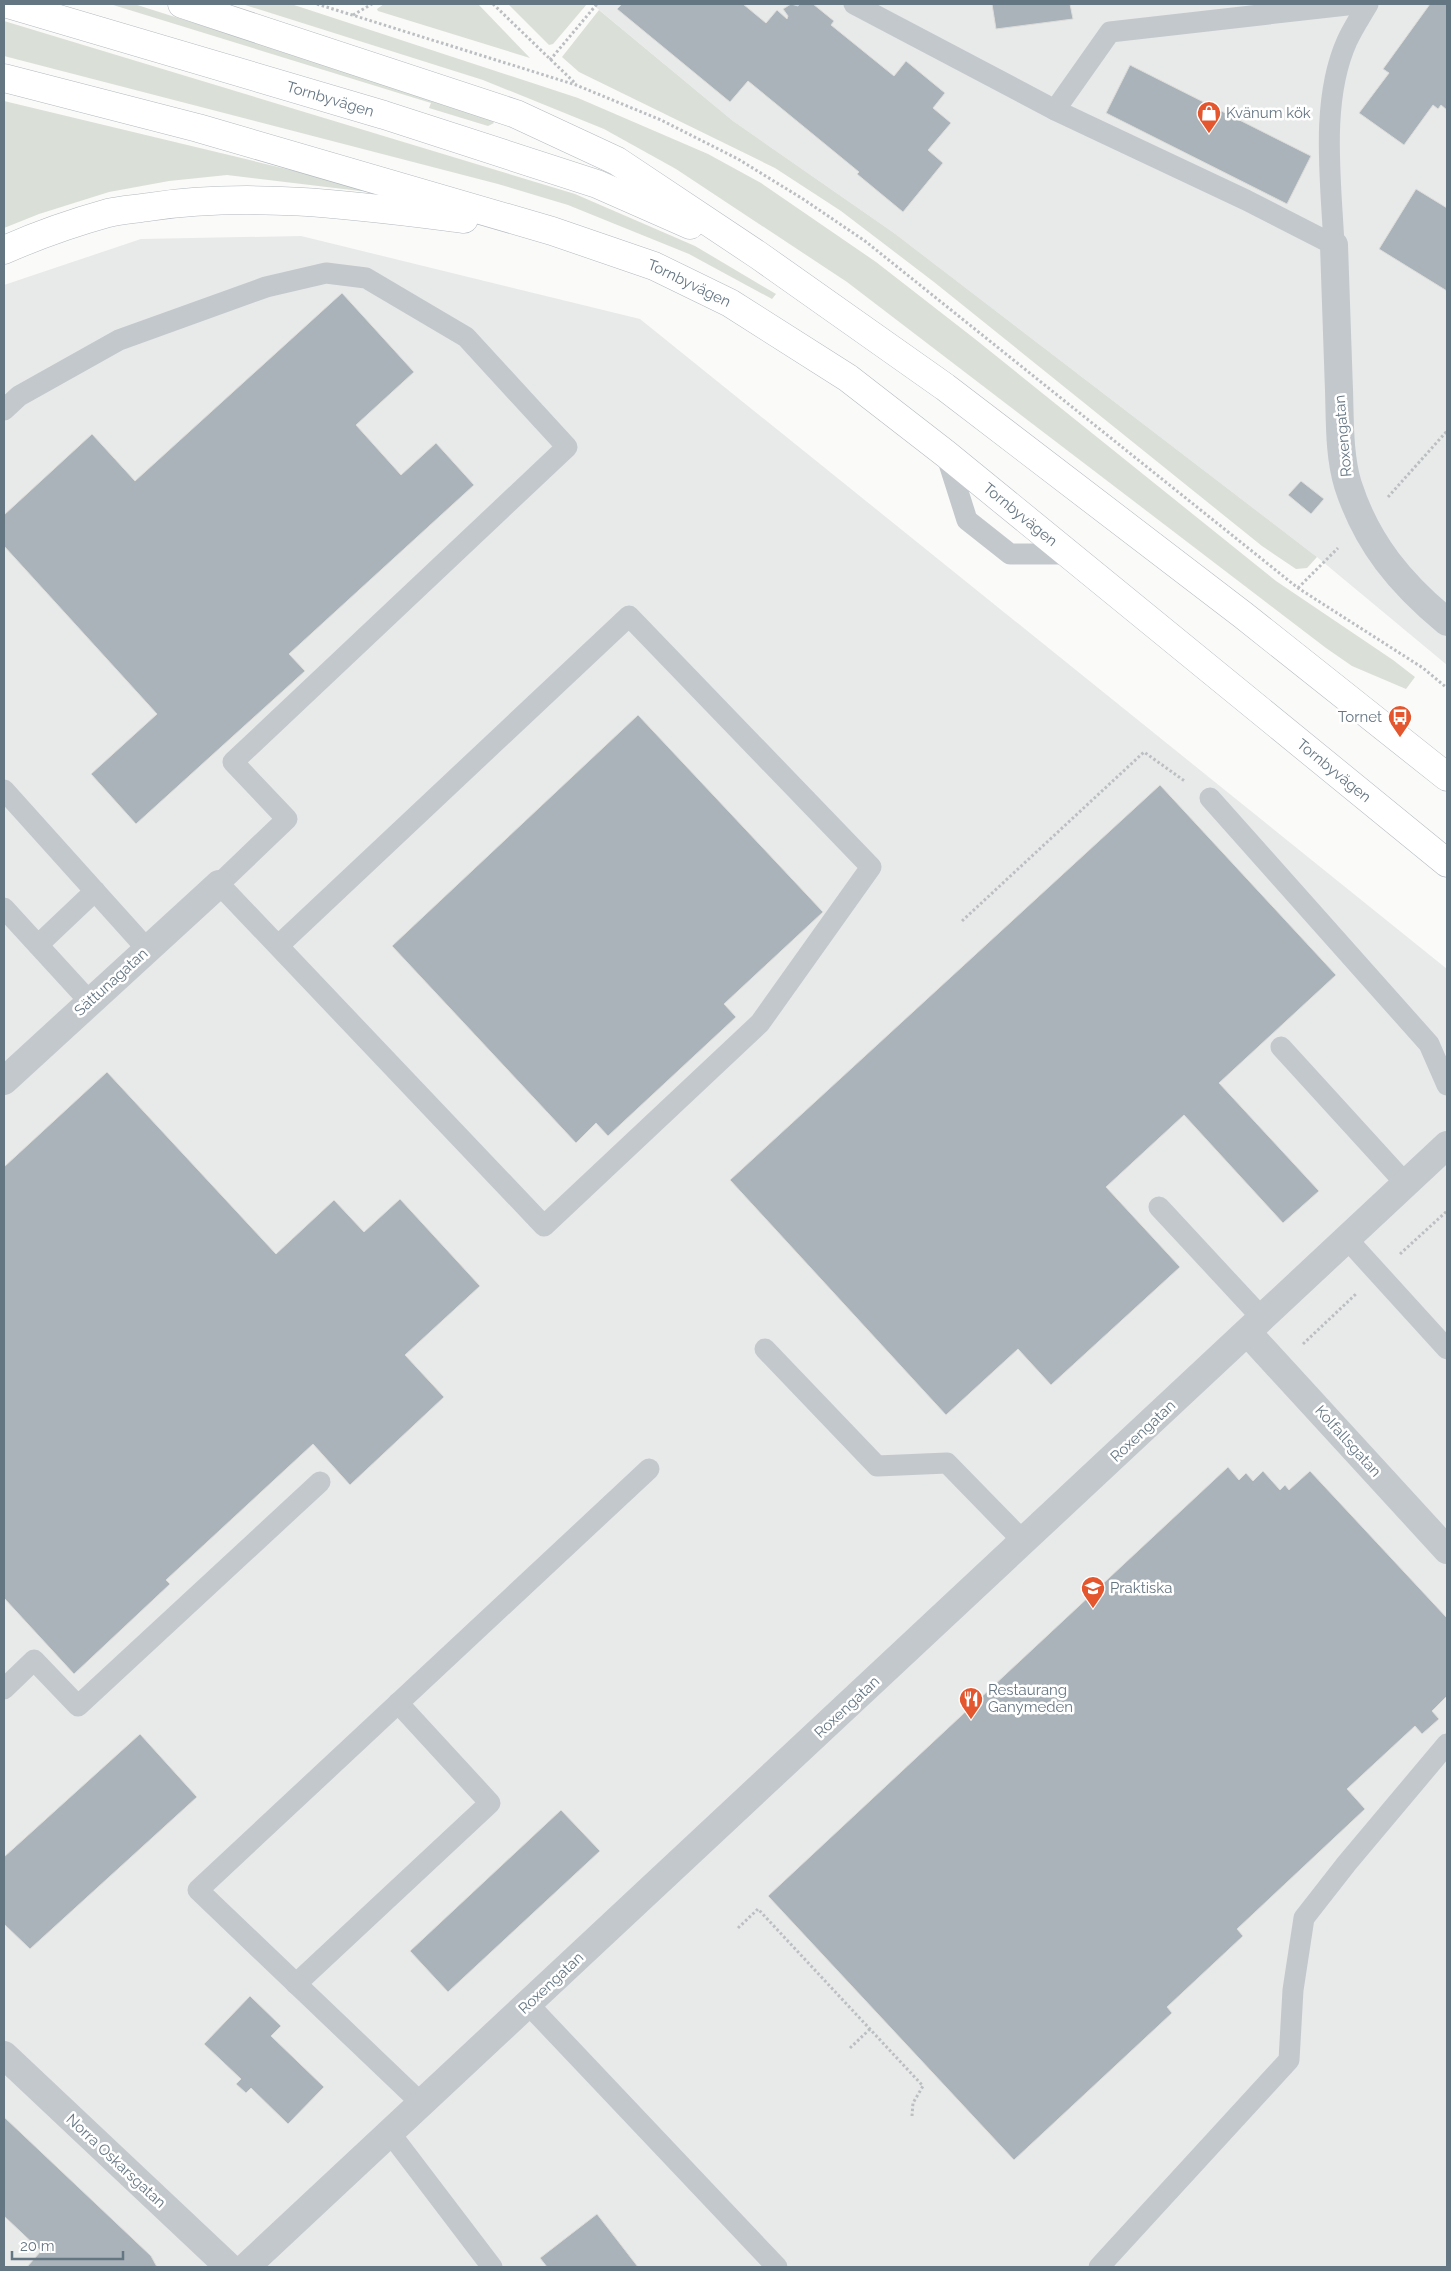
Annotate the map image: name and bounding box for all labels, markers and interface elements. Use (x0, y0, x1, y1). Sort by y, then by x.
street label: Tornbyvägen (284, 78, 376, 121)
shop icon: Kvänum kök (1196, 100, 1222, 134)
place label: Kvänum kök (1226, 104, 1311, 122)
street label: Tornbyvägen (645, 256, 734, 311)
street label: Roxengatan (1330, 394, 1356, 478)
street label: Tornbyvägen (979, 479, 1061, 550)
bus stop icon: Tornet (1387, 704, 1413, 738)
place label: Tornet (1338, 708, 1382, 726)
street label: Tornbyvägen (1293, 735, 1375, 806)
street label: Sättunagatan (71, 944, 151, 1020)
street label: Roxengatan (1107, 1396, 1179, 1466)
street label: Kolfallsgatan (1311, 1402, 1385, 1480)
school or university icon: Praktiska (1080, 1575, 1106, 1609)
place label: Praktiska (1110, 1579, 1172, 1597)
street label: Roxengatan (811, 1672, 883, 1742)
place label: Restaurang Ganymeden (988, 1681, 1073, 1716)
restaurant icon: Restaurang Ganymeden (958, 1686, 984, 1720)
street label: Roxengatan (515, 1948, 587, 2018)
street label: Norra Oskarsgatan (63, 2110, 169, 2212)
scale bar (12, 2228, 124, 2260)
text: 20 m (20, 2237, 55, 2255)

